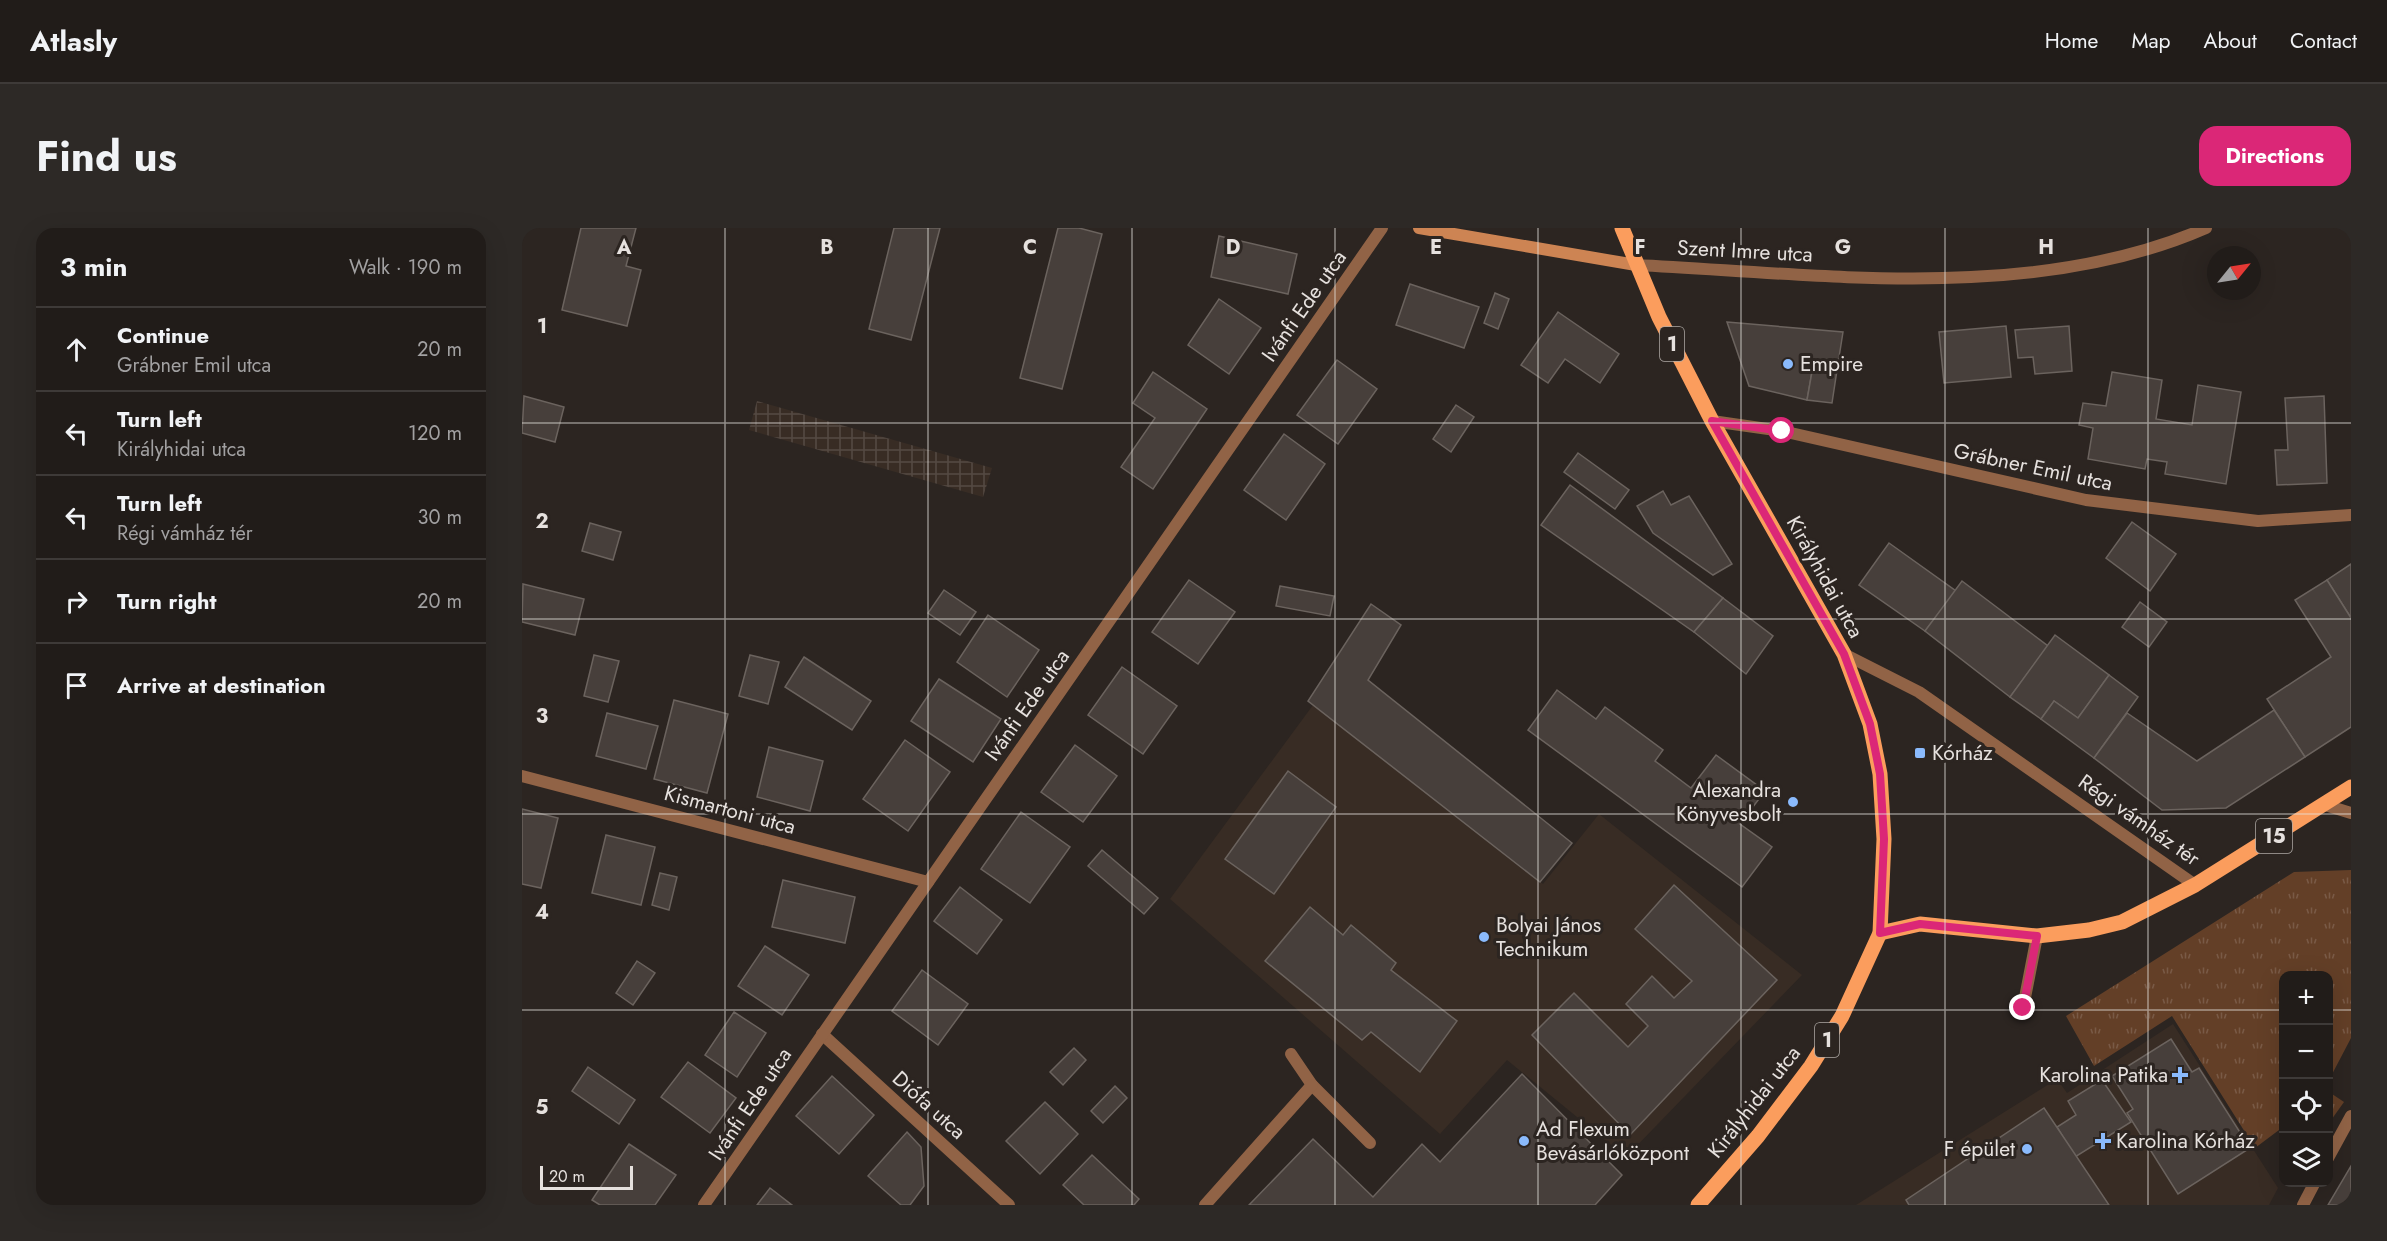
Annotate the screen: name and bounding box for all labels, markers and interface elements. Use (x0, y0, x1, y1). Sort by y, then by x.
text: Atlasly (30, 21, 117, 62)
text: Home (2045, 26, 2098, 56)
text: Map (2131, 26, 2171, 56)
text: About (2204, 26, 2257, 56)
text: Contact (2290, 26, 2357, 56)
text: Find us (36, 126, 177, 187)
button: Directions (2199, 126, 2351, 186)
street label: Szent Imre utca (1676, 232, 1814, 270)
text: A (616, 233, 632, 262)
text: B (820, 233, 834, 262)
text: C (1023, 233, 1037, 262)
text: D (1226, 233, 1240, 262)
text: E (1430, 233, 1442, 262)
text: F (1634, 233, 1646, 262)
text: G (1835, 233, 1851, 262)
text: H (2038, 233, 2054, 262)
street label: Ivánfi Ede utca (1254, 244, 1354, 368)
north arrow (2207, 246, 2261, 300)
text: 3 min (60, 248, 127, 286)
text: Walk · 190 m (349, 253, 462, 282)
text: 1 (537, 312, 547, 341)
text: Continue (117, 319, 209, 351)
road number: 1 (1660, 327, 1684, 361)
icon: ahead (60, 333, 93, 366)
text: 20 m (417, 335, 462, 364)
place label: Empire (1800, 349, 1863, 379)
text: Grábner Emil utca (117, 351, 271, 380)
marker: Empire (1781, 357, 1795, 371)
text: Turn left (117, 403, 202, 435)
icon: left (60, 417, 93, 450)
route start (1768, 417, 1794, 443)
text: 120 m (408, 419, 462, 448)
text: Királyhidai utca (117, 435, 246, 464)
street label: Grábner Emil utca (1951, 436, 2115, 498)
text: Turn left (117, 487, 202, 519)
icon: left (60, 501, 93, 534)
text: 30 m (417, 503, 462, 532)
text: 2 (535, 507, 549, 536)
street label: Királyhidai utca (1779, 511, 1871, 643)
text: Régi vámház tér (117, 519, 253, 548)
icon: right (60, 585, 93, 618)
text: Turn right (117, 585, 217, 617)
text: 20 m (417, 587, 462, 616)
street label: Ivánfi Ede utca (977, 643, 1077, 767)
icon: arrive (60, 669, 93, 702)
text: Arrive at destination (117, 669, 326, 701)
text: 3 (536, 702, 548, 731)
place label: Kórház (1932, 738, 1993, 768)
marker: Kórház (1913, 746, 1927, 760)
street label: Régi vámház tér (2072, 767, 2207, 874)
place label: Alexandra Könyvesbolt (1676, 775, 1781, 829)
street label: Kismartoni utca (661, 778, 799, 842)
marker: Alexandra Könyvesbolt (1786, 795, 1800, 809)
road number: 15 (2256, 819, 2292, 853)
text: 4 (535, 898, 549, 927)
place label: Bolyai János Technikum (1496, 910, 1601, 964)
marker: Bolyai János Technikum (1477, 930, 1491, 944)
map controls (2279, 971, 2333, 1187)
button: + (2279, 971, 2333, 1025)
route end (2009, 994, 2035, 1020)
road number: 1 (1815, 1023, 1839, 1057)
button: − (2279, 1025, 2333, 1079)
street label: Királyhidai utca (1701, 1039, 1807, 1165)
street label: Ivánfi Ede utca (701, 1042, 799, 1166)
place label: Karolina Patika (2039, 1060, 2168, 1090)
street label: Diófa utca (886, 1064, 972, 1146)
marker: Karolina Patika (2173, 1068, 2187, 1082)
button: locate (2279, 1079, 2333, 1133)
text: 5 (536, 1093, 549, 1122)
place label: Ad Flexum Bevásárlóközpont (1536, 1114, 1689, 1168)
place label: Karolina Kórház (2116, 1126, 2255, 1156)
marker: Karolina Kórház (2094, 1132, 2112, 1150)
button: layers (2279, 1133, 2333, 1187)
marker: Ad Flexum Bevásárlóközpont (1517, 1134, 1531, 1148)
place label: F épület (1944, 1134, 2015, 1164)
marker: F épület (2020, 1142, 2034, 1156)
scale bar (540, 1163, 633, 1190)
text: 20 m (549, 1165, 585, 1188)

